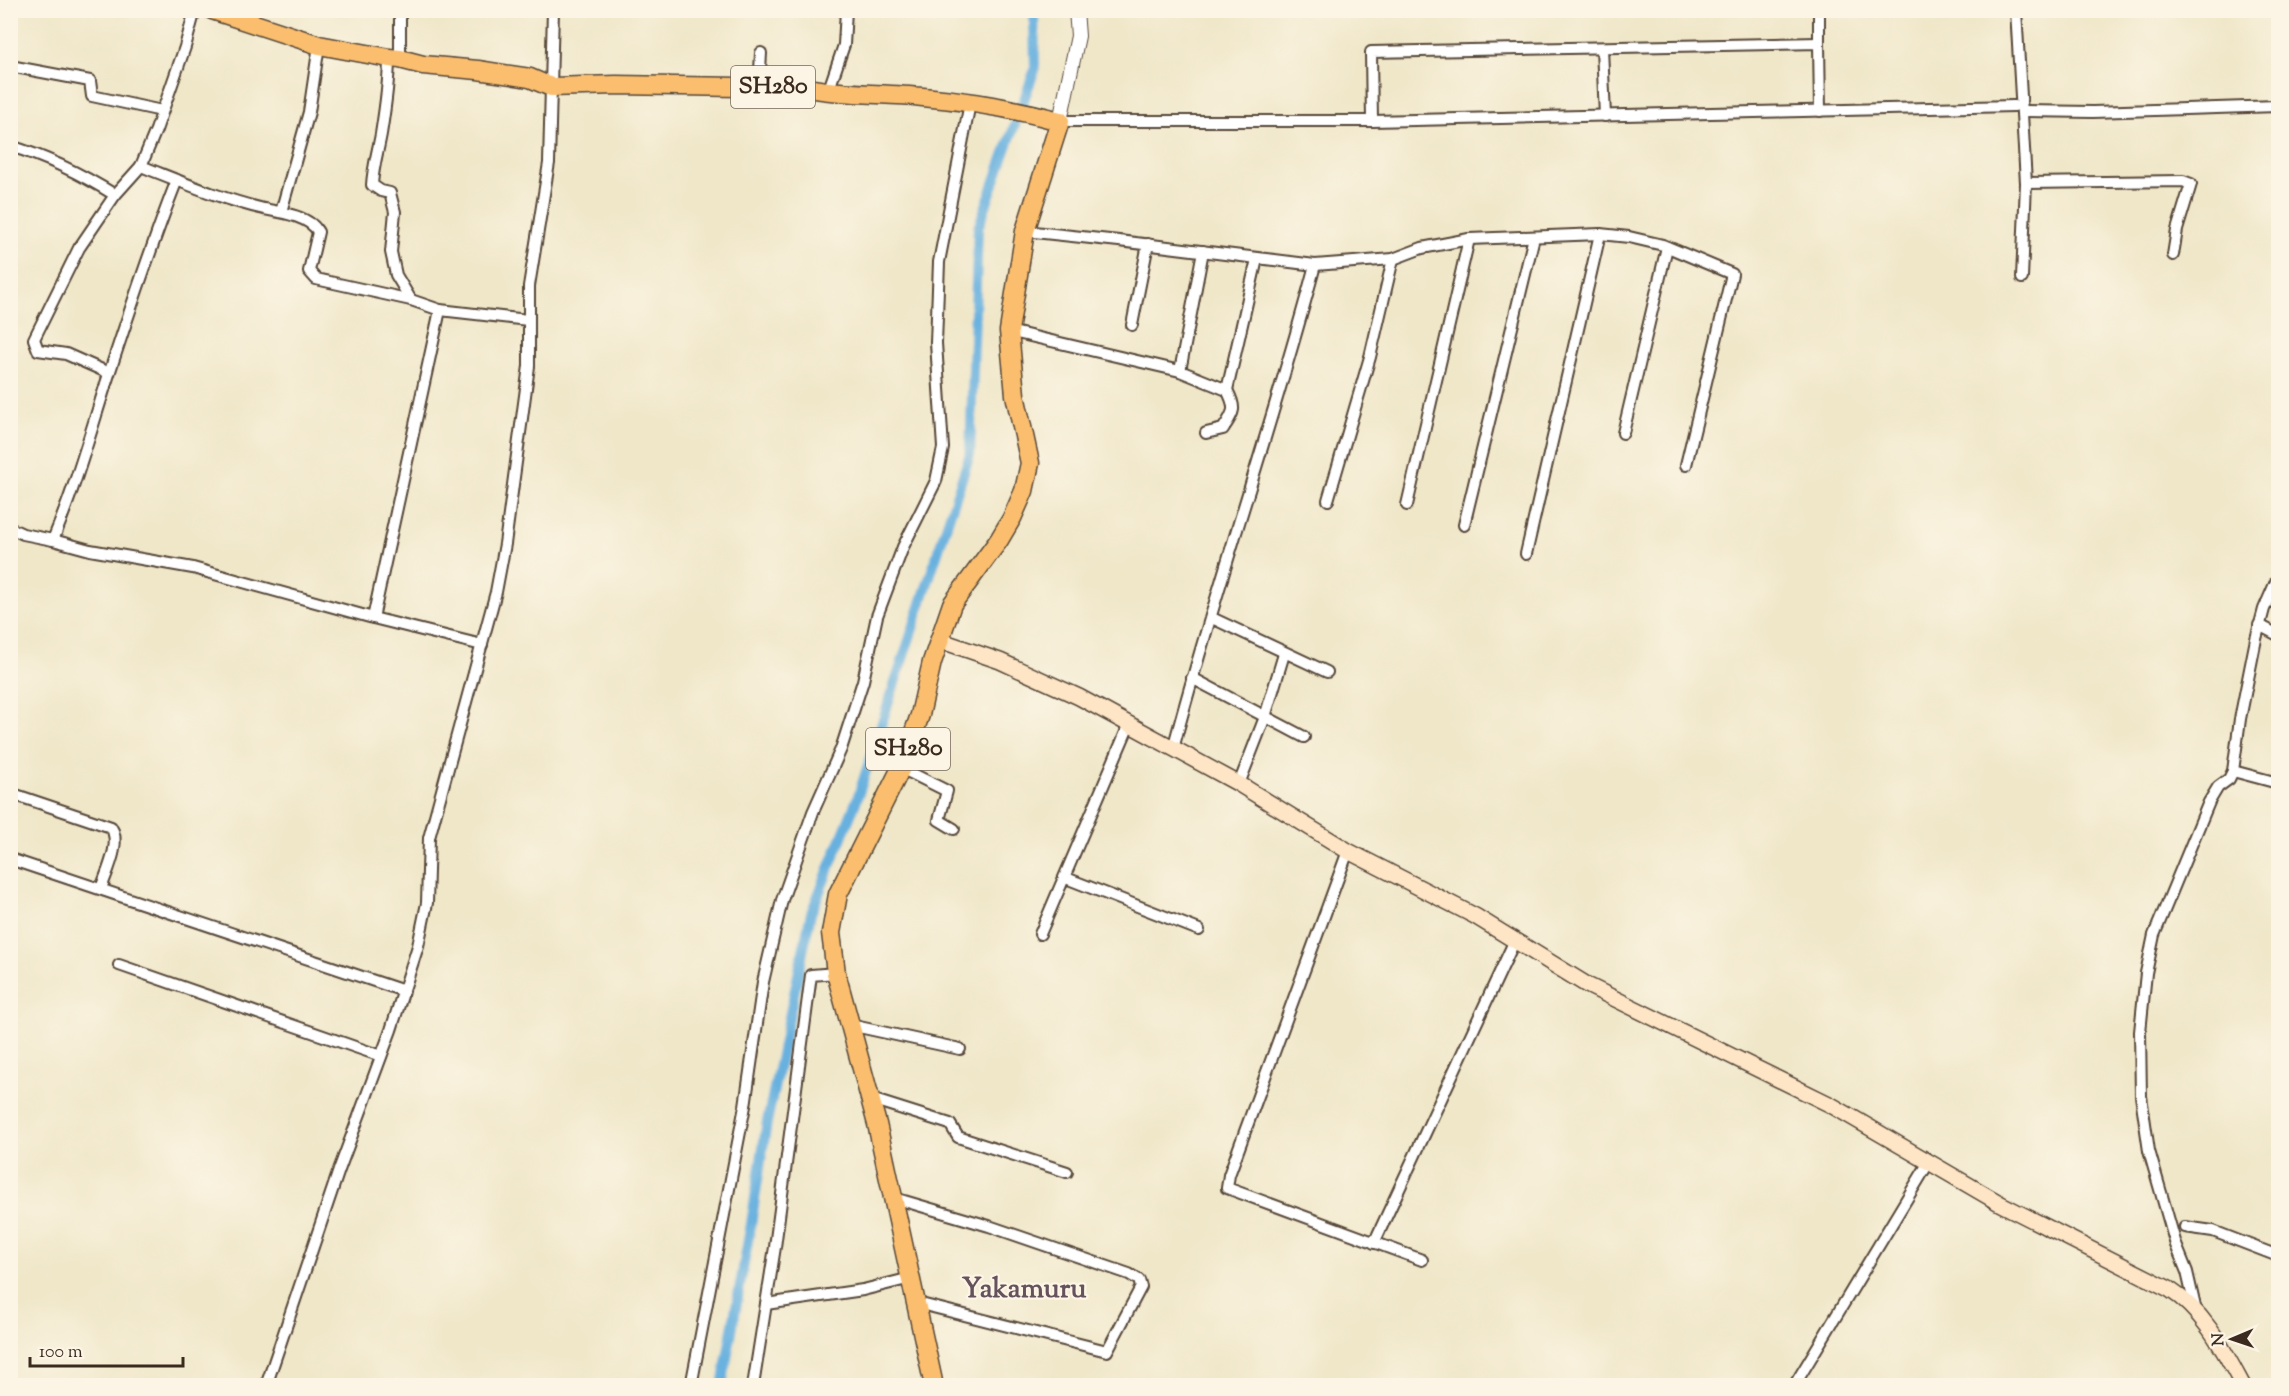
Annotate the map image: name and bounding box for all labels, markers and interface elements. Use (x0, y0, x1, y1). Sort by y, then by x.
road number: SH280 (731, 66, 815, 108)
road number: SH280 (866, 728, 950, 770)
district label: Yakamuru (962, 1270, 1087, 1310)
north arrow (2202, 1309, 2262, 1369)
scale bar (30, 1330, 183, 1368)
text: N (2208, 1332, 2231, 1346)
text: 100 m (39, 1340, 83, 1366)

